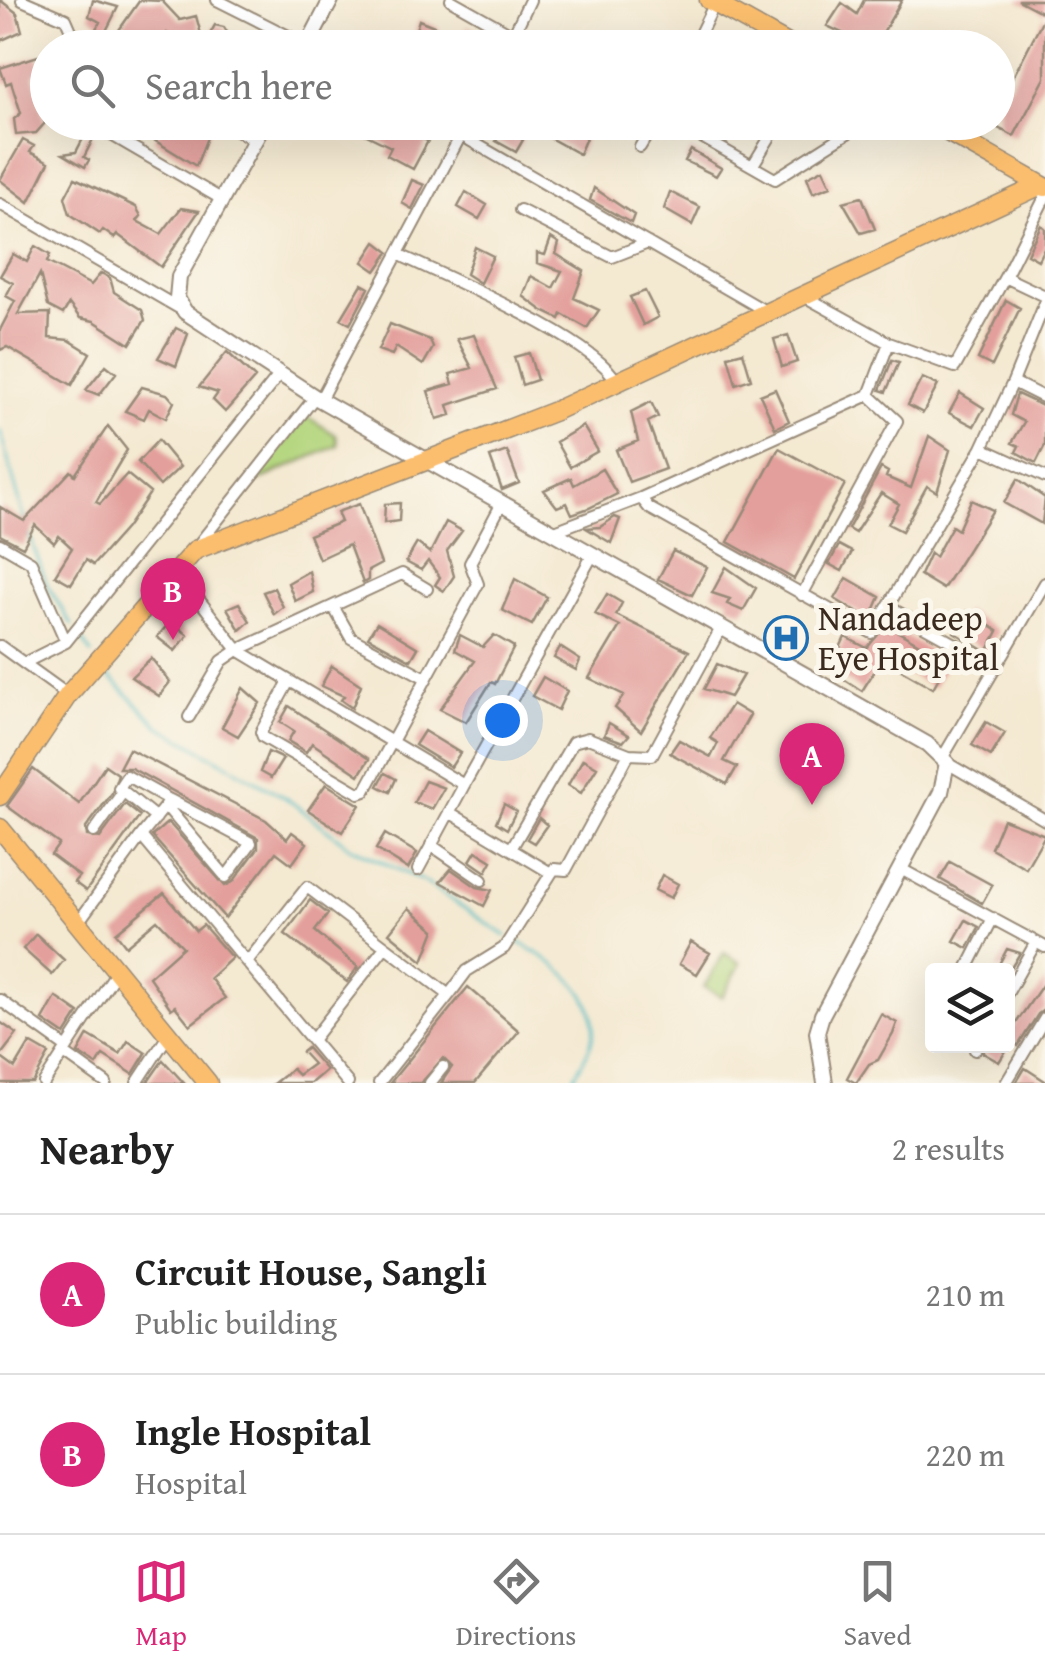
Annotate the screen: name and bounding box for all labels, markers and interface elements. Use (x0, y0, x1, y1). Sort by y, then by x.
search box (30, 30, 1015, 140)
text: Search here (145, 57, 333, 113)
icon: search (65, 58, 120, 113)
pin: B (140, 558, 206, 640)
place label: Nandadeep Eye Hospital (818, 592, 999, 683)
hospital icon: Nandadeep Eye Hospital (763, 615, 809, 661)
your location (477, 695, 528, 746)
pin: A (780, 722, 844, 805)
map controls (925, 963, 1015, 1053)
button: layers (925, 963, 1015, 1053)
text: Nearby (40, 1118, 174, 1179)
text: 2 results (892, 1125, 1005, 1172)
text: Circuit House, Sangli (135, 1243, 487, 1299)
text: A (62, 1271, 83, 1318)
text: 210 m (926, 1271, 1005, 1318)
text: Public building (135, 1299, 337, 1346)
text: Ingle Hospital (135, 1403, 371, 1459)
text: B (63, 1431, 82, 1478)
text: 220 m (926, 1431, 1005, 1478)
text: Hospital (135, 1459, 247, 1506)
tab: Map (134, 1554, 189, 1655)
tab: Directions (456, 1554, 576, 1655)
tab: Saved (844, 1554, 911, 1655)

